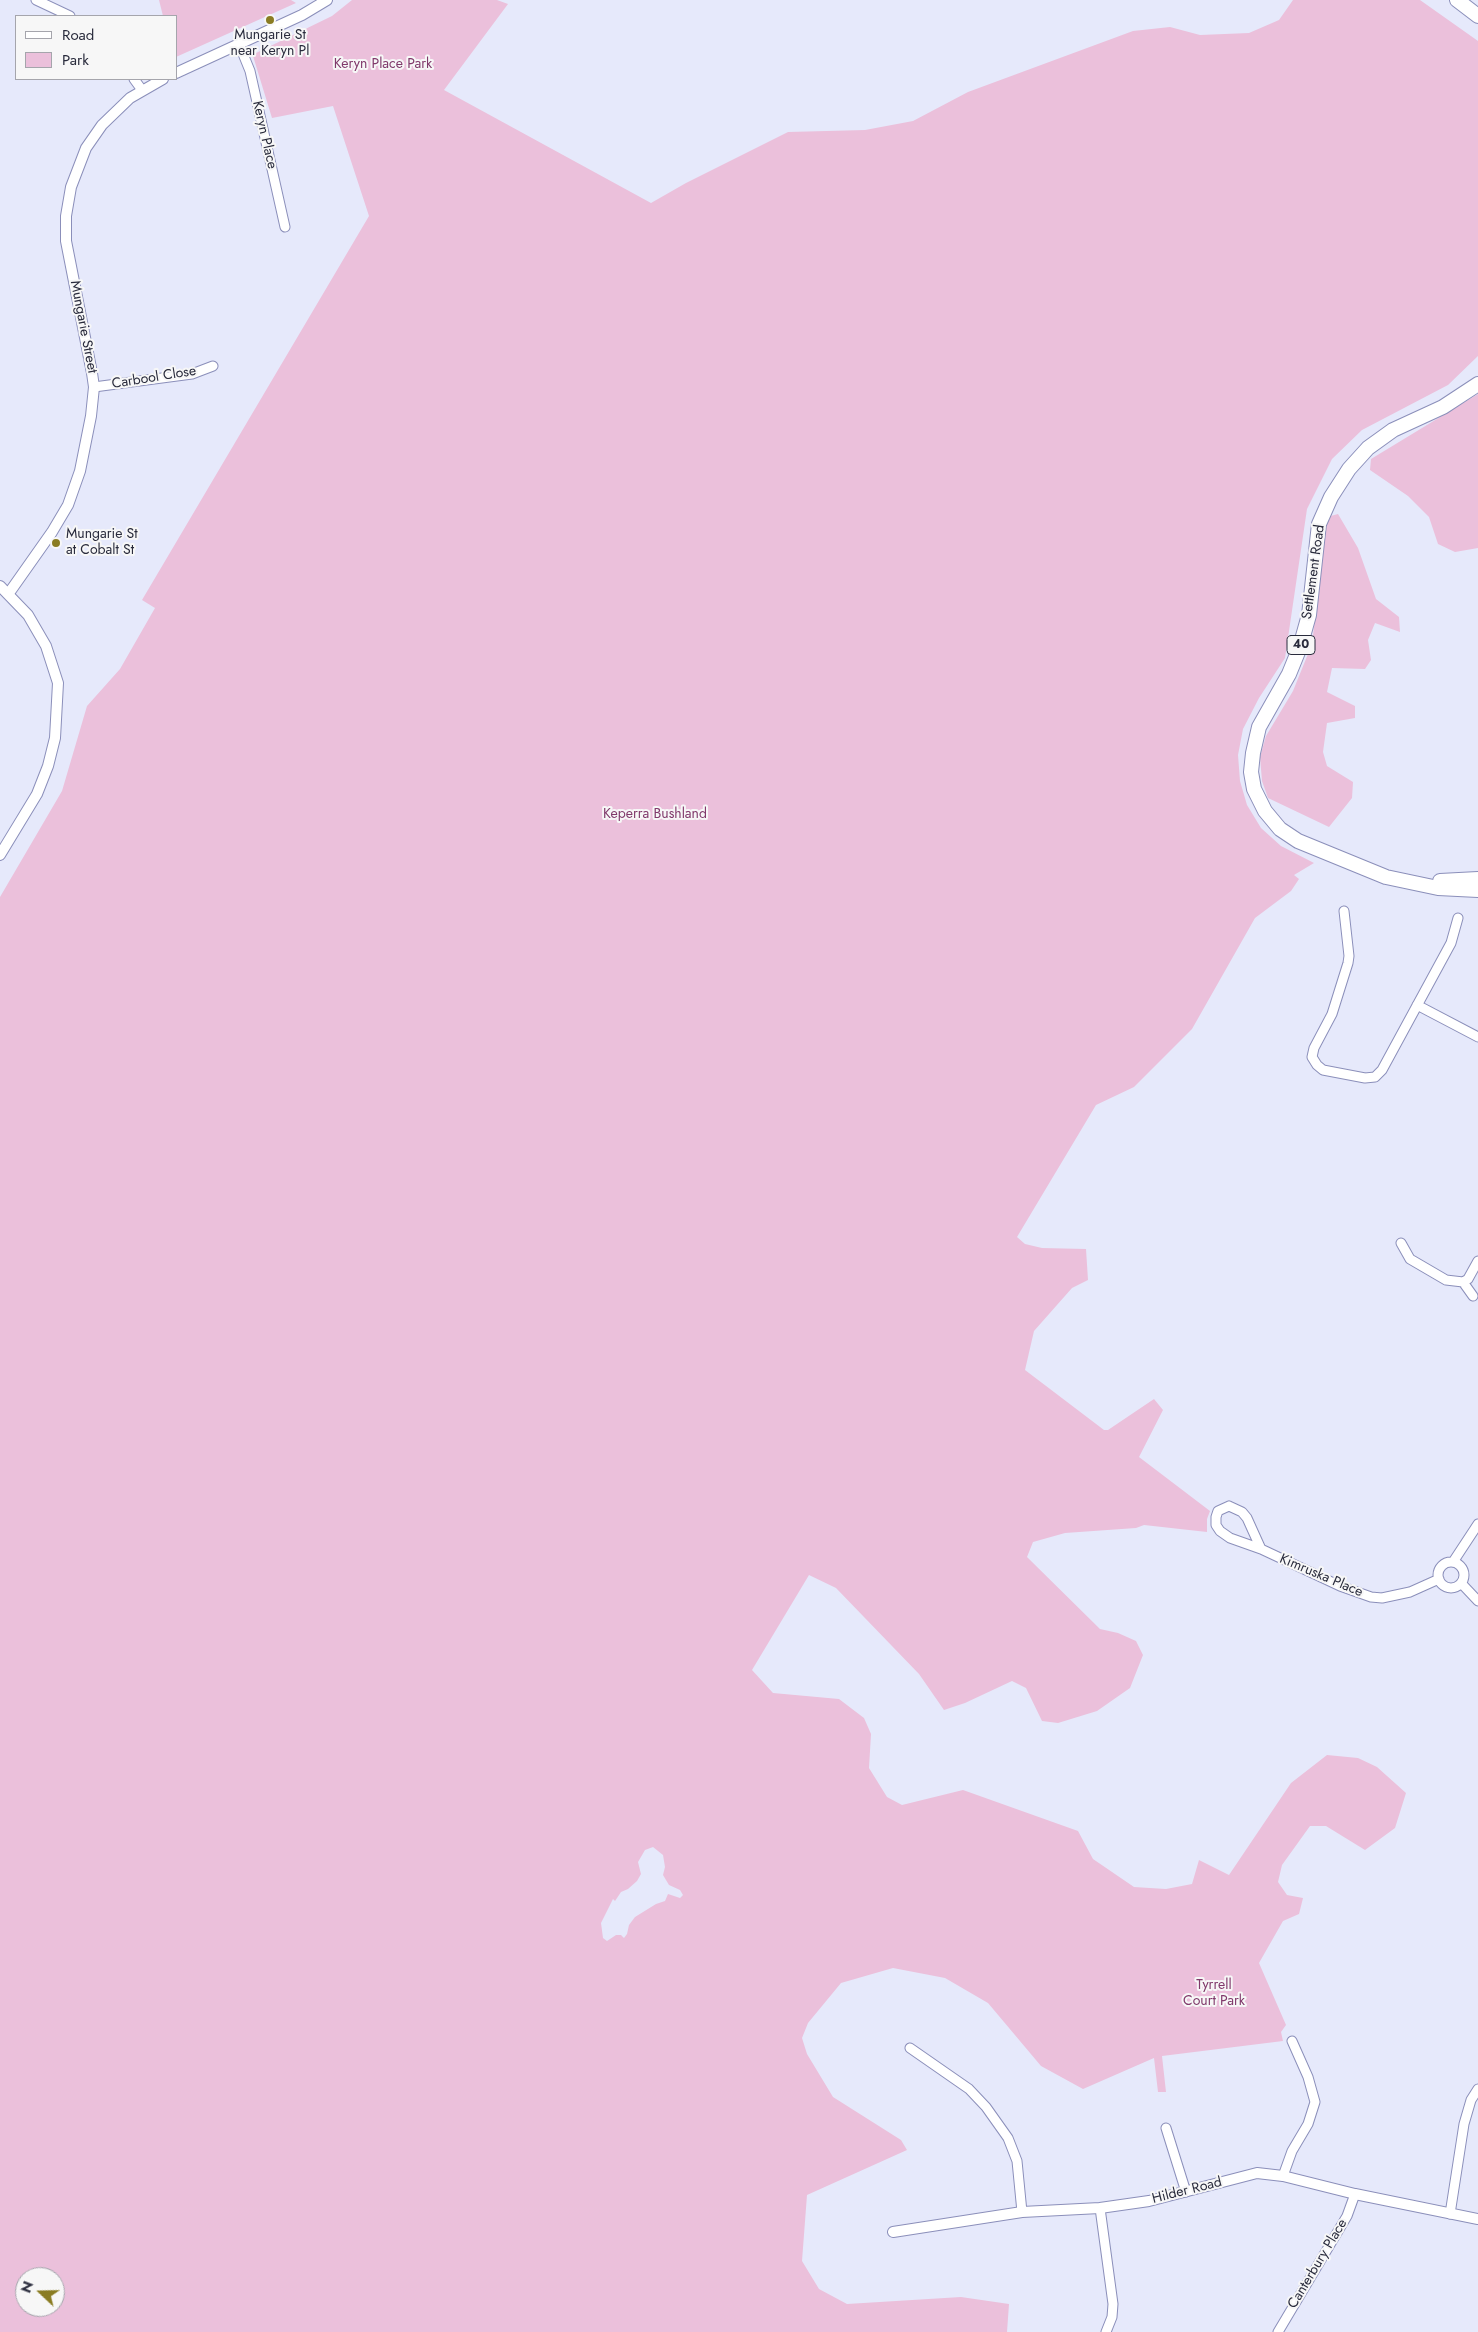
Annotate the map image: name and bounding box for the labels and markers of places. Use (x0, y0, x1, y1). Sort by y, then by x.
marker: Mungarie St near Keryn Pl (264, 14, 276, 26)
place label: Mungarie St near Keryn Pl (231, 28, 309, 60)
place label: Mungarie St at Cobalt St (66, 527, 138, 560)
marker: Mungarie St at Cobalt St (50, 537, 62, 549)

